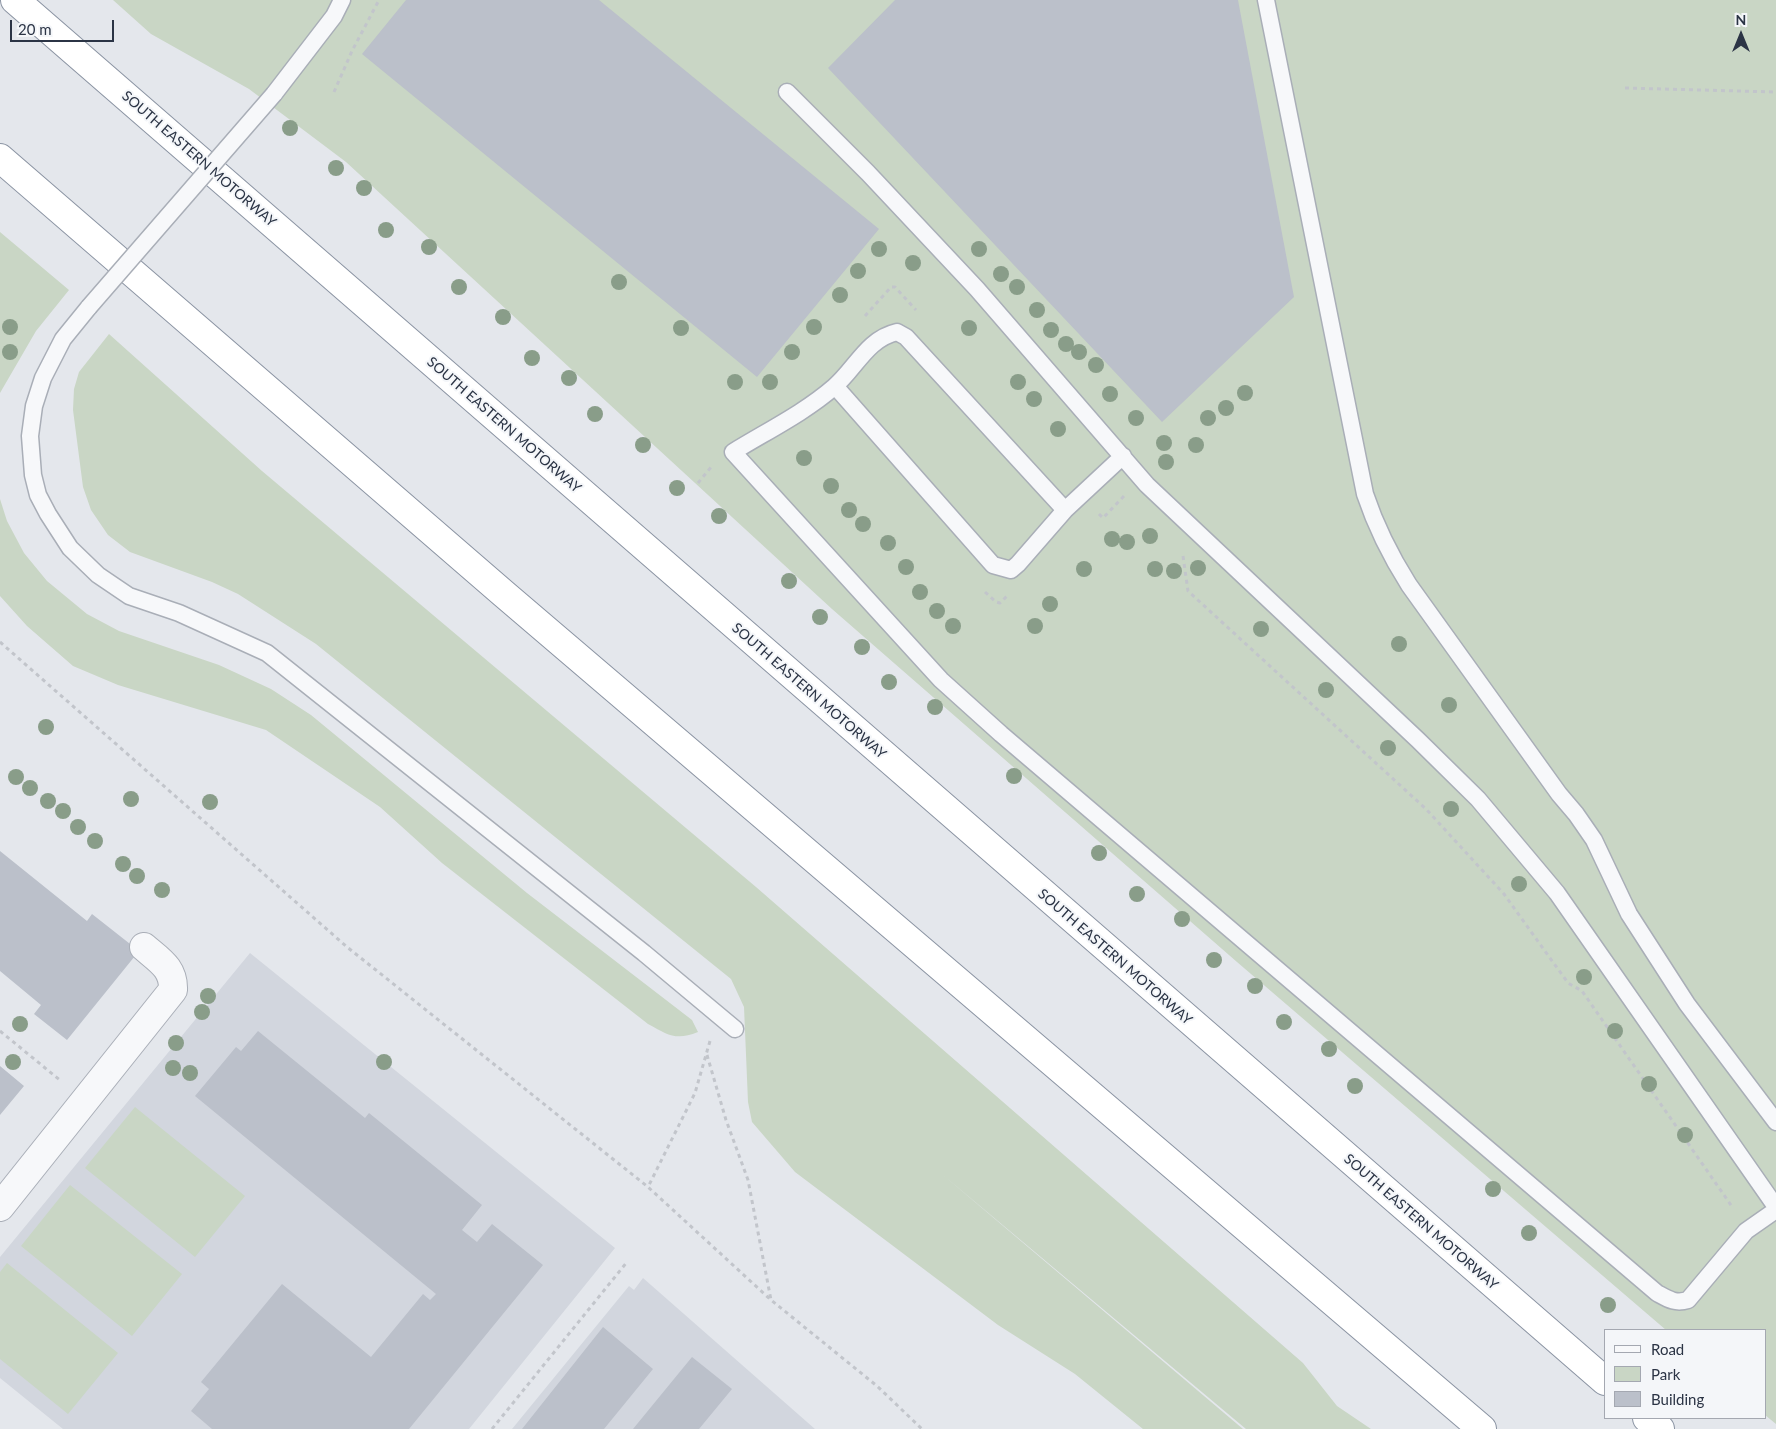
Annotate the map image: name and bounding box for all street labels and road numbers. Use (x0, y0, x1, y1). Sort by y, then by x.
street label: SOUTH EASTERN MOTORWAY (119, 87, 279, 231)
street label: SOUTH EASTERN MOTORWAY (424, 353, 584, 497)
street label: SOUTH EASTERN MOTORWAY (729, 619, 889, 763)
street label: SOUTH EASTERN MOTORWAY (1035, 885, 1195, 1029)
street label: SOUTH EASTERN MOTORWAY (1341, 1150, 1501, 1294)

